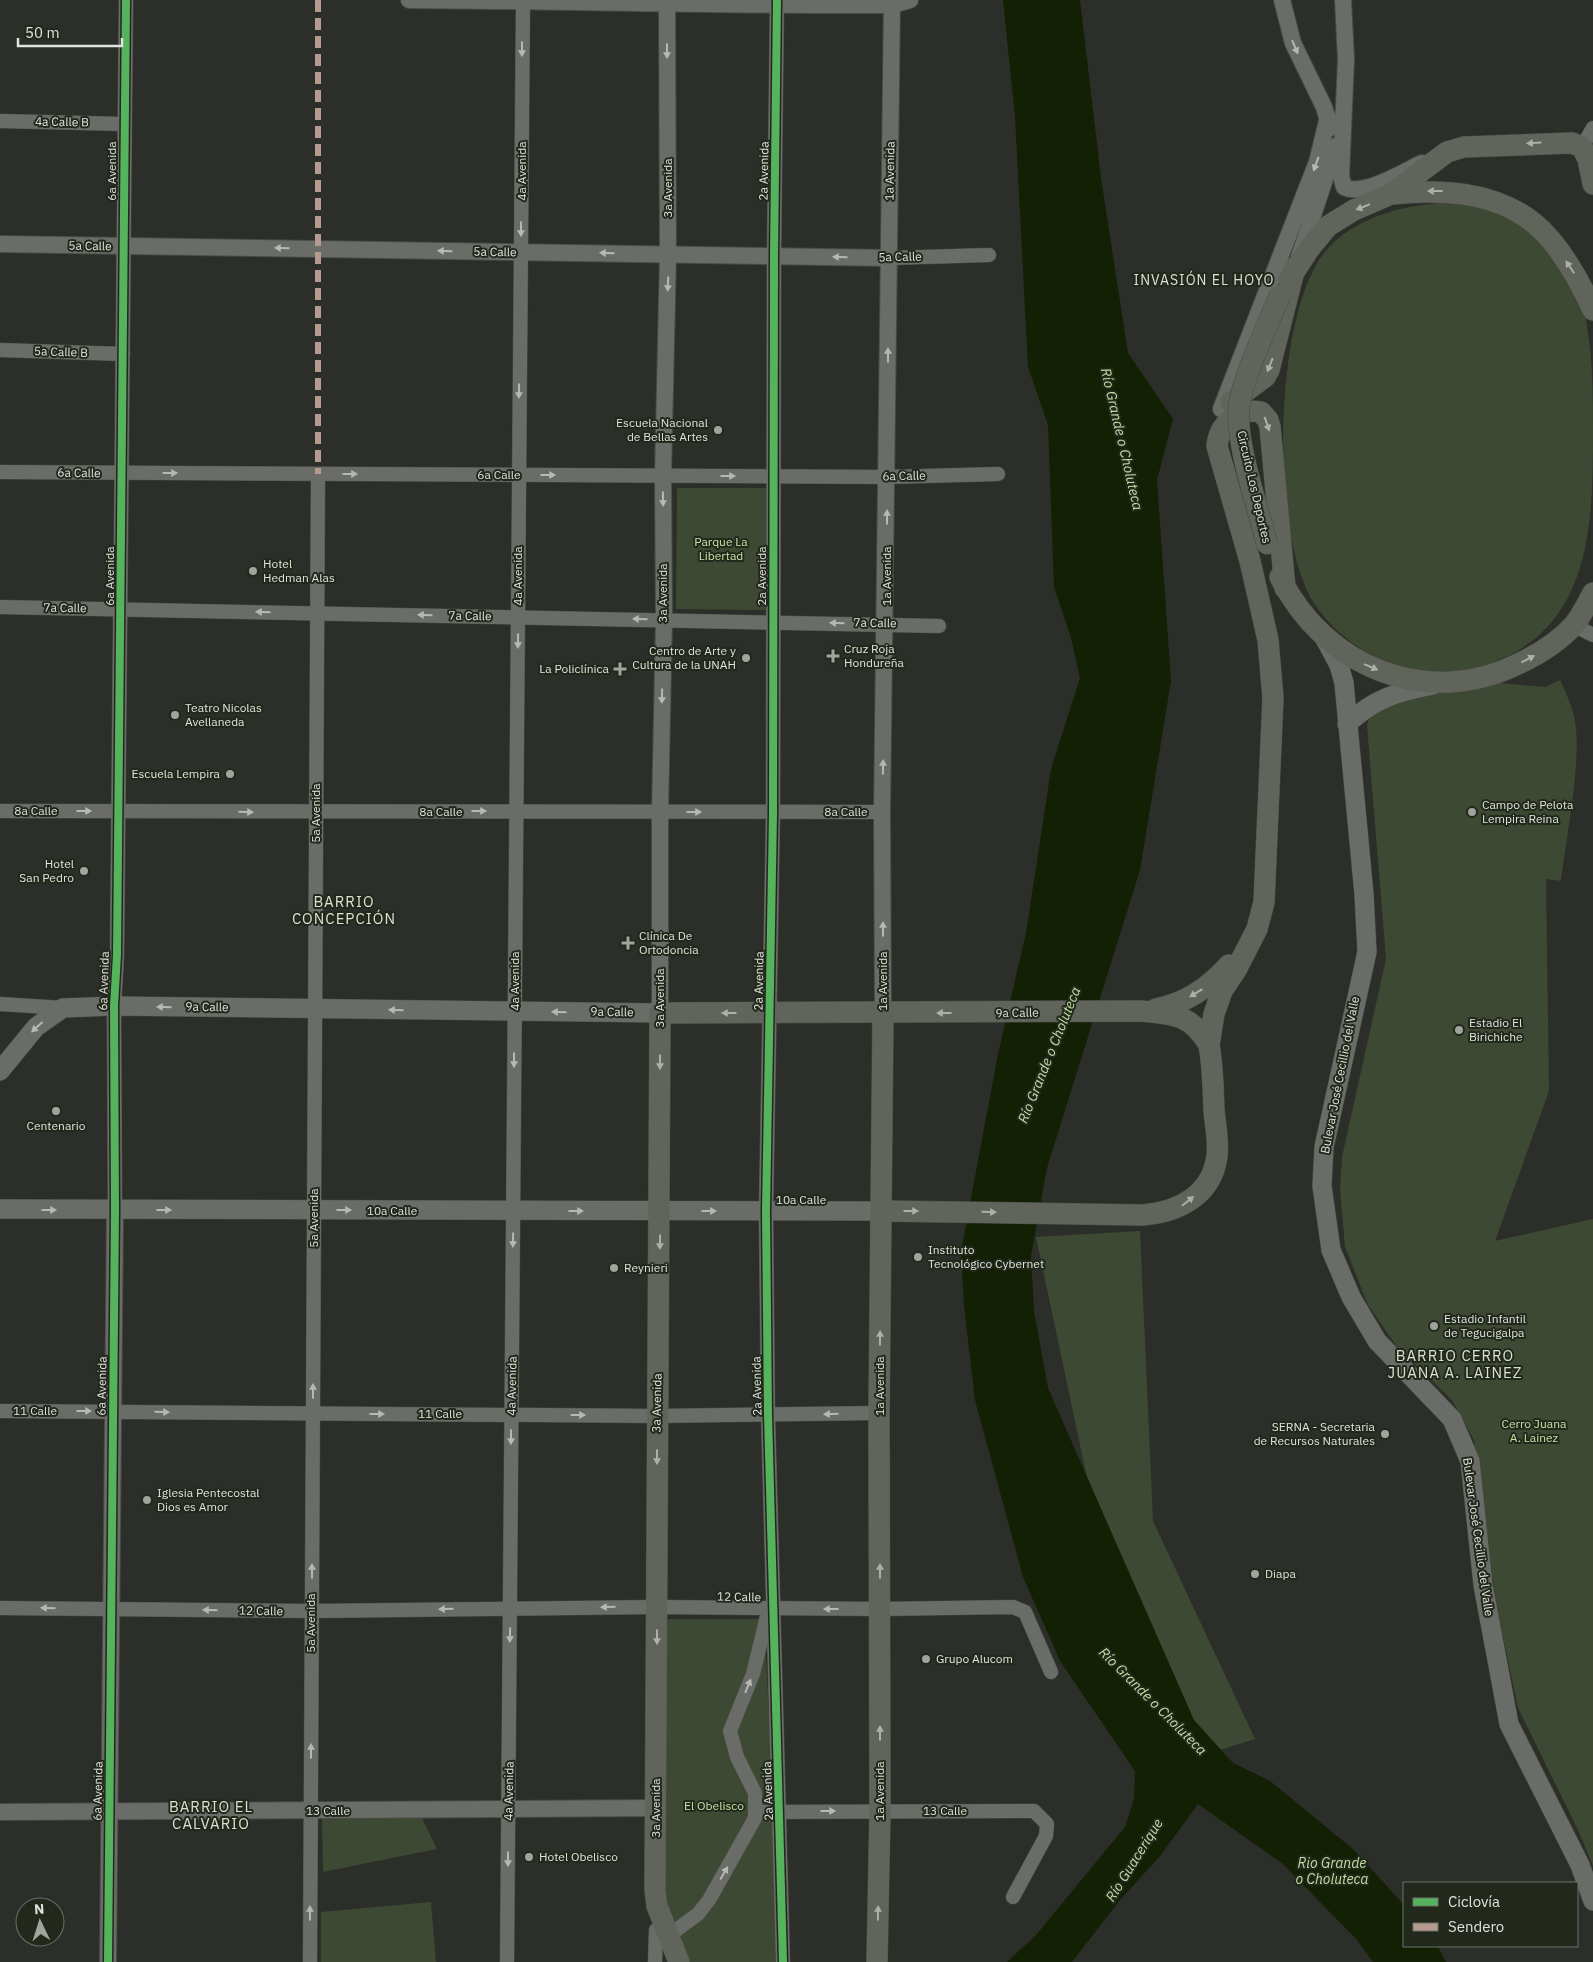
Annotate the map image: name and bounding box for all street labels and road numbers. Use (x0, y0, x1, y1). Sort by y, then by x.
street label: 4a Calle B (35, 114, 89, 129)
street label: 6a Avenida (104, 141, 119, 201)
street label: 4a Avenida (514, 141, 529, 201)
street label: 2a Avenida (755, 141, 772, 201)
street label: 1a Avenida (881, 141, 898, 201)
street label: 3a Avenida (660, 158, 675, 218)
street label: 5a Calle (68, 238, 112, 253)
street label: 5a Calle (473, 244, 517, 259)
street label: 5a Calle (878, 249, 922, 264)
street label: 5a Calle B (34, 343, 88, 360)
street label: Circuito Los Deportes (1234, 429, 1275, 545)
street label: 6a Calle (57, 465, 101, 480)
street label: 6a Calle (477, 467, 521, 482)
street label: 6a Calle (882, 468, 926, 483)
street label: 6a Avenida (102, 546, 117, 606)
street label: 4a Avenida (510, 546, 525, 606)
street label: 2a Avenida (754, 546, 769, 606)
street label: 1a Avenida (879, 546, 894, 606)
street label: 3a Avenida (655, 563, 670, 623)
street label: 7a Calle (43, 600, 87, 615)
street label: 7a Calle (448, 608, 492, 623)
street label: 7a Calle (853, 615, 897, 630)
street label: 5a Avenida (308, 783, 323, 843)
street label: 8a Calle (14, 803, 58, 818)
street label: 8a Calle (419, 804, 463, 819)
street label: 8a Calle (824, 804, 868, 819)
street label: 6a Avenida (95, 950, 112, 1011)
street label: 4a Avenida (507, 951, 522, 1011)
street label: 2a Avenida (750, 951, 767, 1011)
street label: 1a Avenida (875, 951, 890, 1011)
street label: 3a Avenida (652, 968, 667, 1028)
street label: Bulevar José Cecillio del Valle (1317, 994, 1362, 1155)
street label: 9a Calle (185, 999, 229, 1014)
street label: 9a Calle (590, 1004, 634, 1019)
street label: 9a Calle (995, 1005, 1039, 1020)
street label: 5a Avenida (306, 1188, 321, 1248)
street label: 10a Calle (776, 1192, 827, 1207)
street label: 10a Calle (367, 1203, 418, 1218)
street label: 6a Avenida (93, 1356, 110, 1416)
street label: 4a Avenida (503, 1356, 520, 1416)
street label: 2a Avenida (748, 1356, 765, 1416)
street label: 1a Avenida (872, 1356, 887, 1416)
street label: 3a Avenida (648, 1373, 665, 1433)
street label: 11 Calle (13, 1403, 57, 1418)
street label: 11 Calle (418, 1406, 462, 1421)
street label: Bulevar José Cecillio del Valle (1460, 1457, 1497, 1618)
street label: 12 Calle (717, 1589, 762, 1604)
street label: 5a Avenida (303, 1593, 318, 1653)
street label: 12 Calle (239, 1603, 284, 1618)
street label: 2a Avenida (759, 1760, 776, 1821)
street label: 6a Avenida (89, 1761, 106, 1821)
street label: 4a Avenida (500, 1761, 517, 1821)
street label: 1a Avenida (872, 1761, 887, 1821)
street label: 3a Avenida (648, 1778, 663, 1838)
street label: 13 Calle (306, 1803, 350, 1818)
street label: 13 Calle (923, 1803, 967, 1818)

